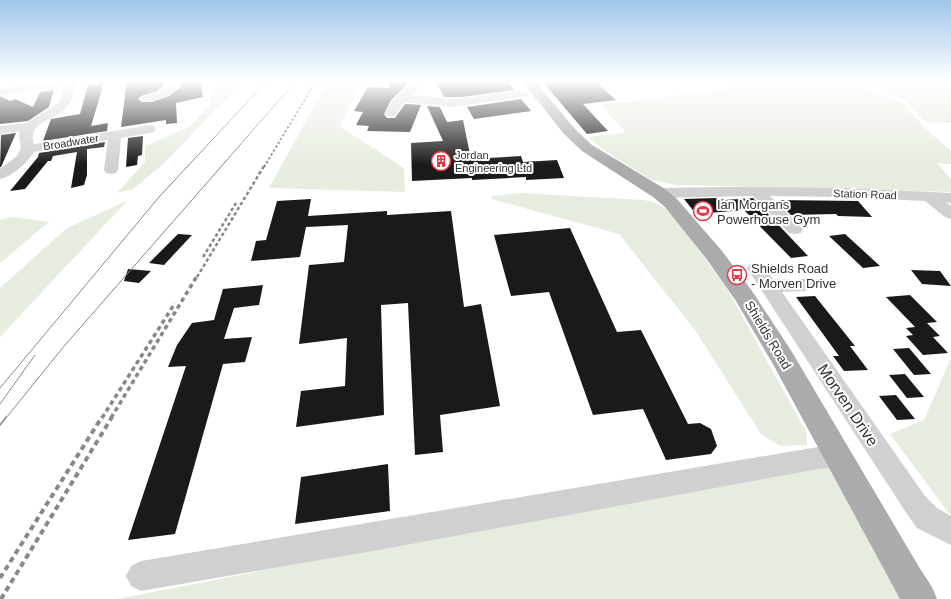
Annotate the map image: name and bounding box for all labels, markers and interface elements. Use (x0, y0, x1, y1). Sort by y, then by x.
street label: Broadwater (42, 132, 100, 152)
place label: Jordan Engineering Ltd (455, 149, 532, 174)
building icon: Jordan Engineering Ltd (430, 150, 452, 172)
street label: Station Road (833, 187, 897, 201)
place label: Ian Morgans Powerhouse Gym (717, 197, 820, 227)
sports icon: Ian Morgans Powerhouse Gym (692, 200, 714, 222)
place label: Shields Road - Morven Drive (751, 261, 836, 291)
bus stop icon: Shields Road - Morven Drive (726, 264, 748, 286)
street label: Shields Road (742, 298, 794, 372)
street label: Morven Drive (814, 361, 882, 449)

